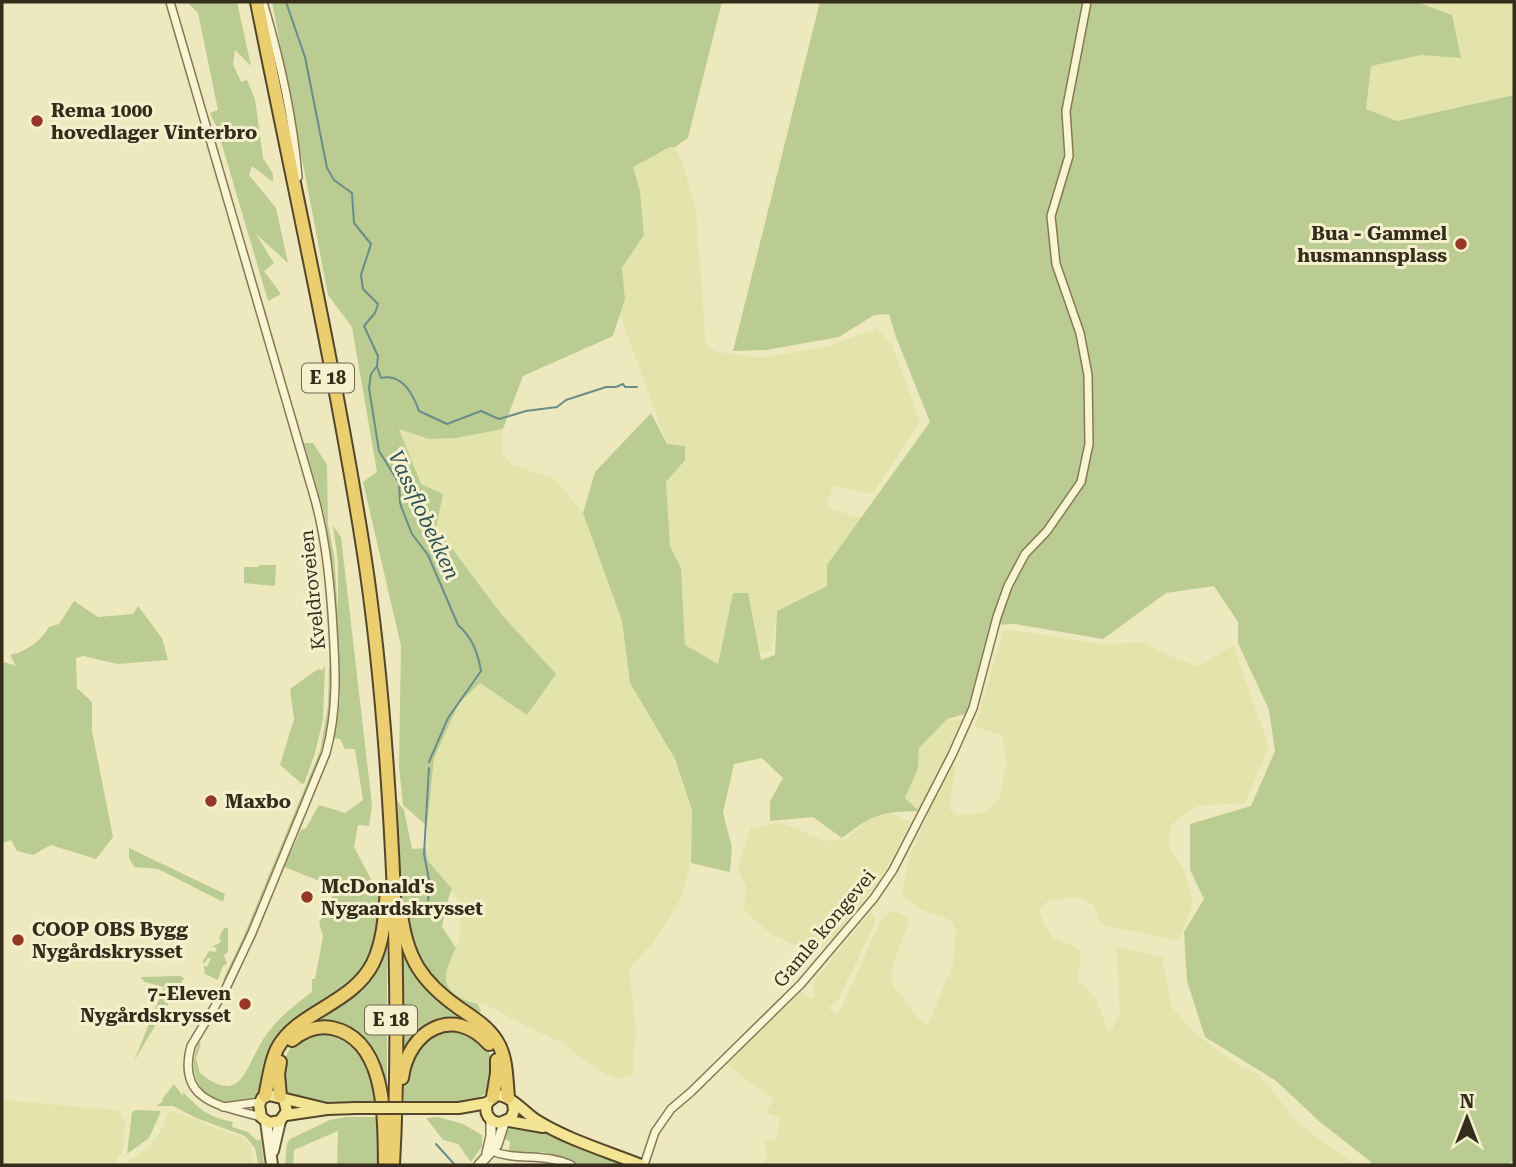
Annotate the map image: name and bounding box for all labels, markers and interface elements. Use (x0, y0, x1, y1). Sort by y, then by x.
place label: Rema 1000 hovedlager Vinterbro (51, 99, 257, 144)
marker: Rema 1000 hovedlager Vinterbro (29, 113, 45, 129)
place label: Bua - Gammel husmannsplass (1297, 222, 1447, 267)
marker: Bua - Gammel husmannsplass (1453, 236, 1469, 252)
road number: E 18 (302, 364, 354, 392)
water label: Vassflobekken (384, 447, 464, 583)
street label: Kveldroveien (295, 529, 330, 651)
place label: Maxbo (225, 790, 291, 813)
marker: Maxbo (203, 793, 219, 809)
street label: Gamle kongevei (768, 865, 880, 992)
place label: McDonald's Nygaardskrysset (321, 875, 483, 920)
marker: McDonald's Nygaardskrysset (299, 889, 315, 905)
place label: COOP OBS Bygg Nygårdskrysset (32, 918, 188, 963)
marker: COOP OBS Bygg Nygårdskrysset (10, 932, 26, 948)
place label: 7-Eleven Nygårdskrysset (80, 982, 231, 1027)
marker: 7-Eleven Nygårdskrysset (237, 996, 253, 1012)
road number: E 18 (365, 1006, 417, 1035)
north arrow (1432, 1083, 1502, 1153)
text: N (1460, 1090, 1475, 1113)

